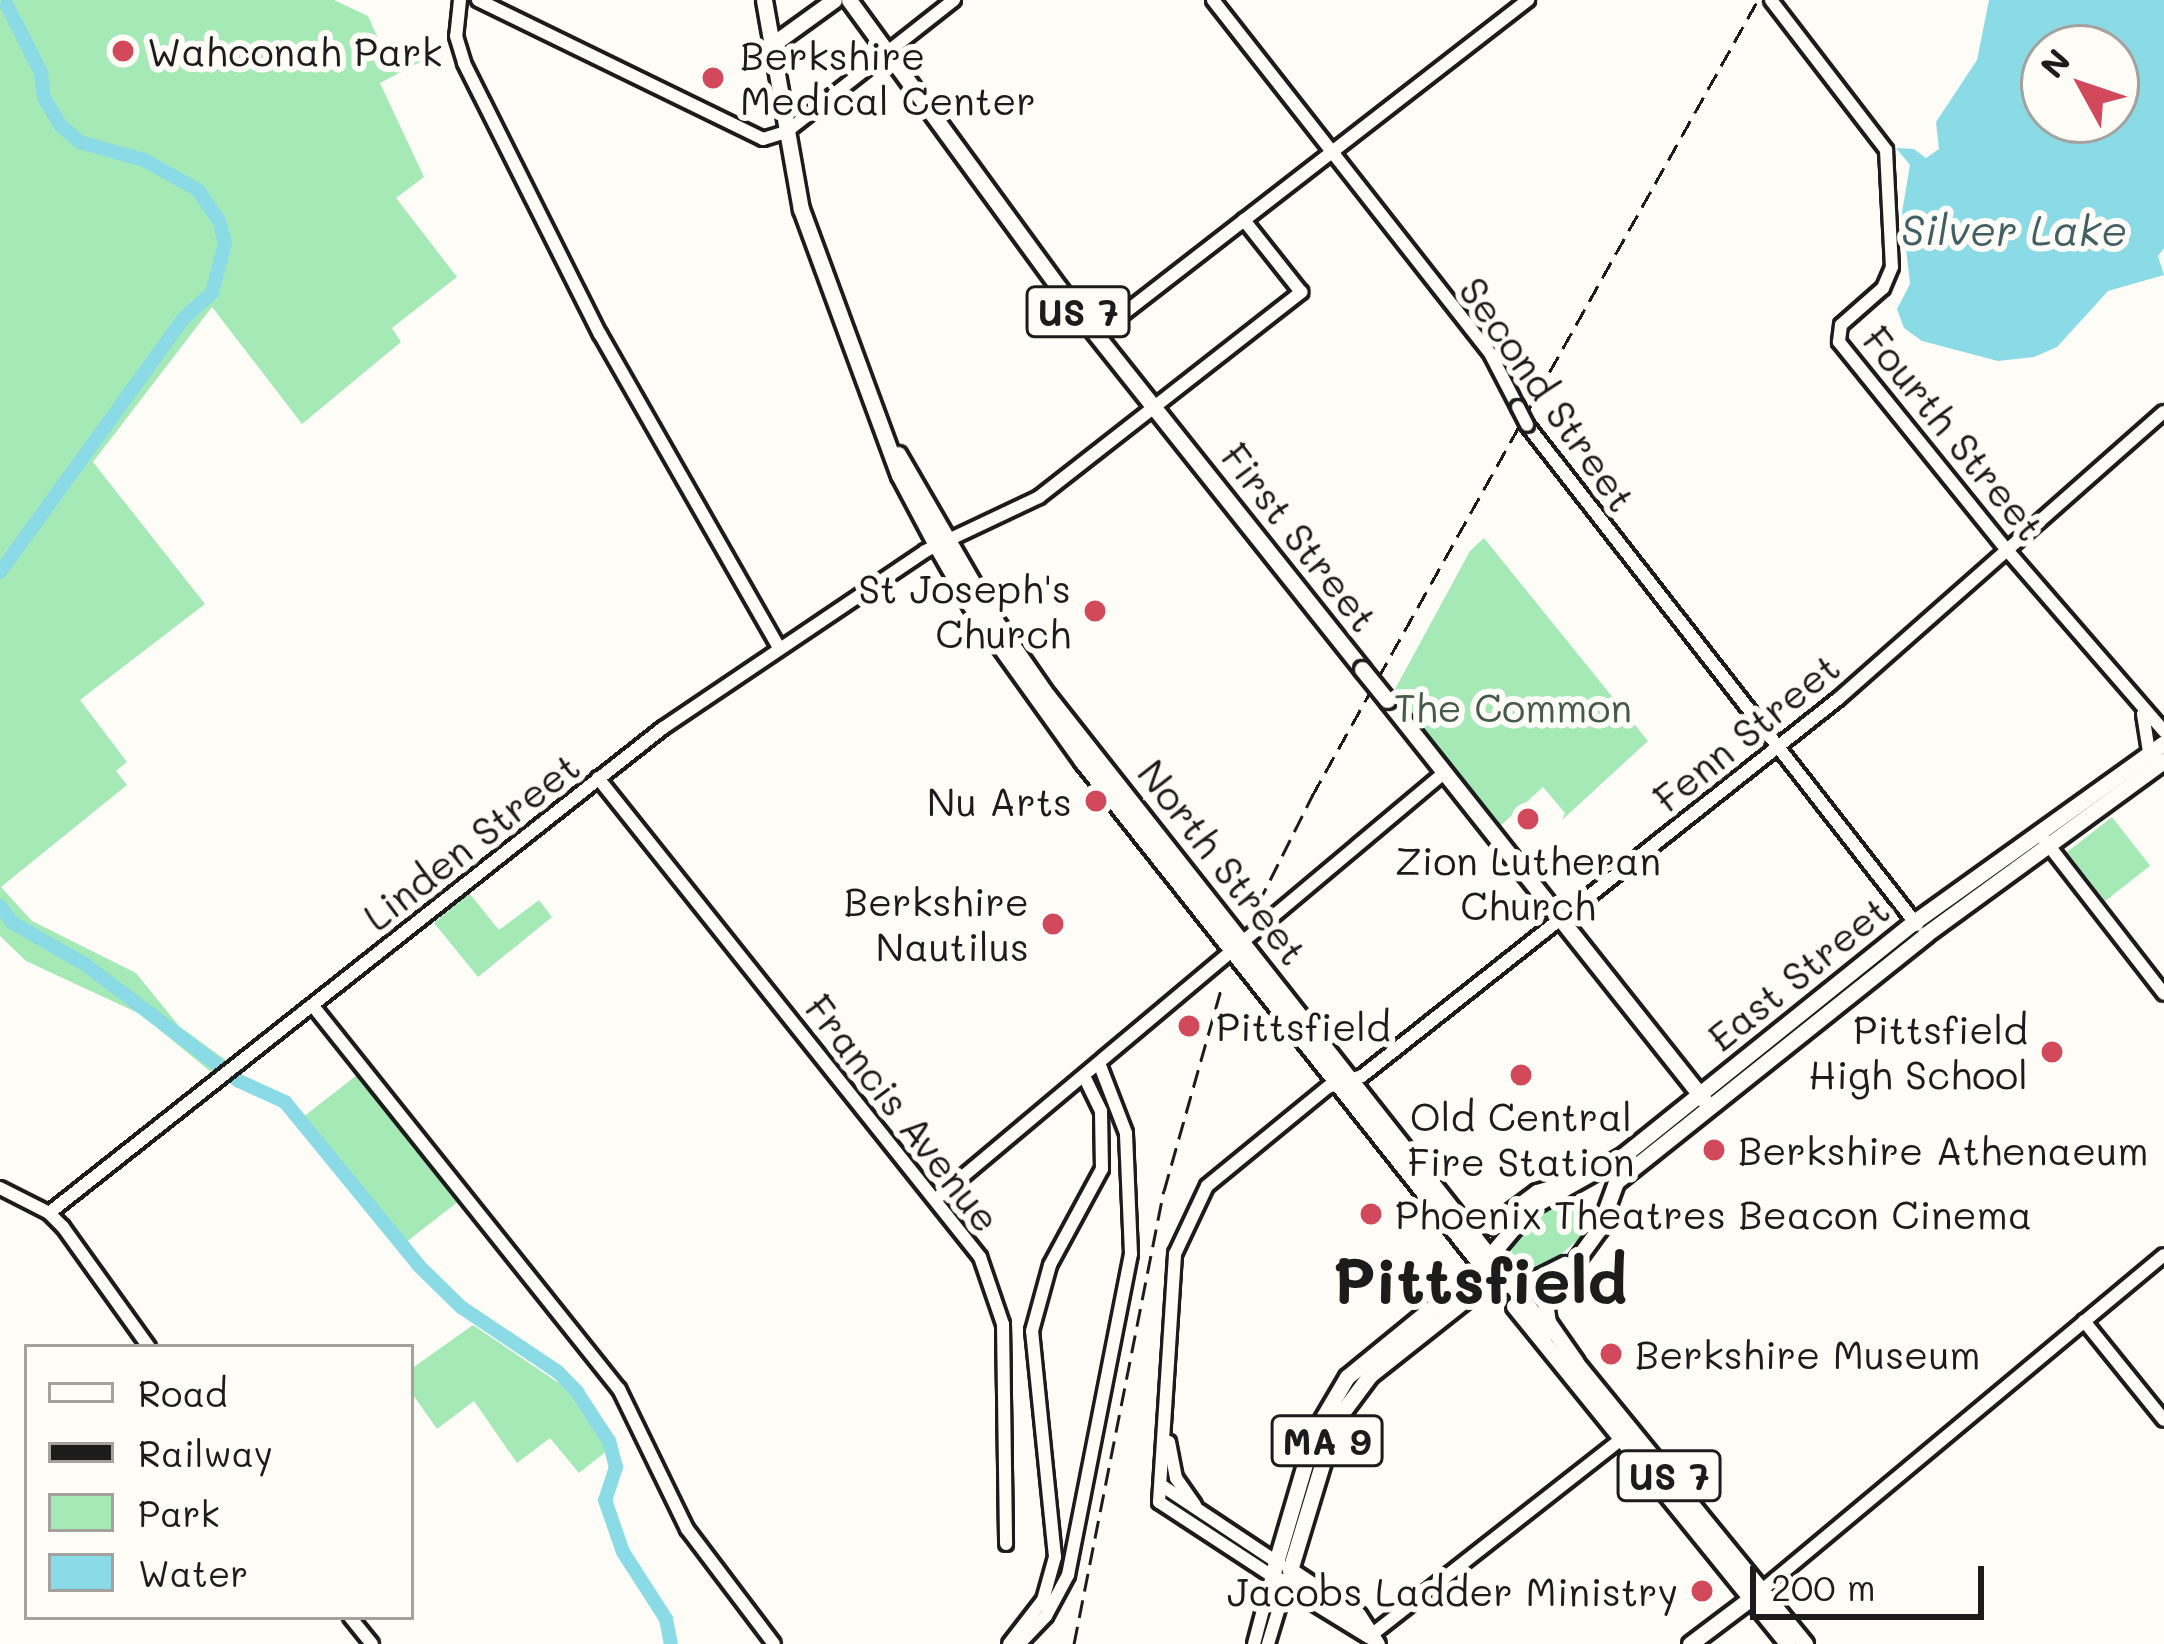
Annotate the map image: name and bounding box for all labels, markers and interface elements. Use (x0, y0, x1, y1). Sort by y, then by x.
north arrow (2020, 24, 2140, 144)
place label: Wahconah Park (147, 28, 442, 74)
place label: Berkshire Medical Center (740, 33, 1036, 124)
marker: Wahconah Park (110, 38, 136, 64)
text: N (2030, 39, 2079, 86)
marker: Berkshire Medical Center (697, 62, 729, 94)
water label: Silver Lake (1901, 205, 2127, 255)
street label: Second Street (1450, 268, 1646, 520)
road number: US 7 (1024, 282, 1132, 342)
street label: Fourth Street (1853, 317, 2055, 549)
street label: First Street (1212, 434, 1388, 640)
place label: St Joseph's Church (858, 566, 1071, 657)
marker: St Joseph's Church (1082, 598, 1108, 624)
street label: Fenn Street (1644, 643, 1848, 821)
park label: The Common (1394, 684, 1632, 730)
street label: Linden Street (354, 742, 588, 940)
street label: North Street (1128, 750, 1318, 974)
place label: Nu Arts (927, 778, 1072, 824)
marker: Nu Arts (1083, 788, 1109, 814)
marker: Zion Lutheran Church (1515, 806, 1541, 832)
place label: Zion Lutheran Church (1395, 838, 1661, 929)
place label: Berkshire Nautilus (844, 879, 1029, 970)
street label: East Street (1698, 886, 1898, 1060)
marker: Berkshire Nautilus (1040, 911, 1066, 937)
street label: Francis Avenue (796, 985, 1010, 1241)
place label: Pittsfield (1216, 1003, 1391, 1049)
place label: Pittsfield High School (1808, 1007, 2028, 1098)
marker: Pittsfield (1173, 1010, 1205, 1042)
marker: Pittsfield High School (2039, 1039, 2065, 1065)
marker: Old Central Fire Station (1508, 1062, 1534, 1088)
place label: Old Central Fire Station (1407, 1094, 1635, 1185)
place label: Berkshire Athenaeum (1738, 1127, 2148, 1173)
marker: Berkshire Athenaeum (1701, 1137, 1727, 1163)
place label: Phoenix Theatres Beacon Cinema (1395, 1191, 2032, 1237)
marker: Phoenix Theatres Beacon Cinema (1358, 1201, 1384, 1227)
district label: Pittsfield (1333, 1241, 1627, 1317)
place label: Berkshire Museum (1635, 1331, 1981, 1377)
marker: Berkshire Museum (1598, 1341, 1624, 1367)
legend (24, 1344, 414, 1620)
text: Road (138, 1369, 228, 1416)
road number: MA 9 (1270, 1411, 1384, 1471)
text: Railway (138, 1429, 273, 1476)
road number: US 7 (1615, 1446, 1723, 1506)
text: Park (138, 1489, 220, 1536)
scale bar (1756, 1542, 1990, 1616)
text: Water (138, 1549, 248, 1596)
text: 200 m (1771, 1563, 1876, 1610)
place label: Jacobs Ladder Ministry (1227, 1568, 1678, 1614)
marker: Jacobs Ladder Ministry (1689, 1578, 1715, 1604)

